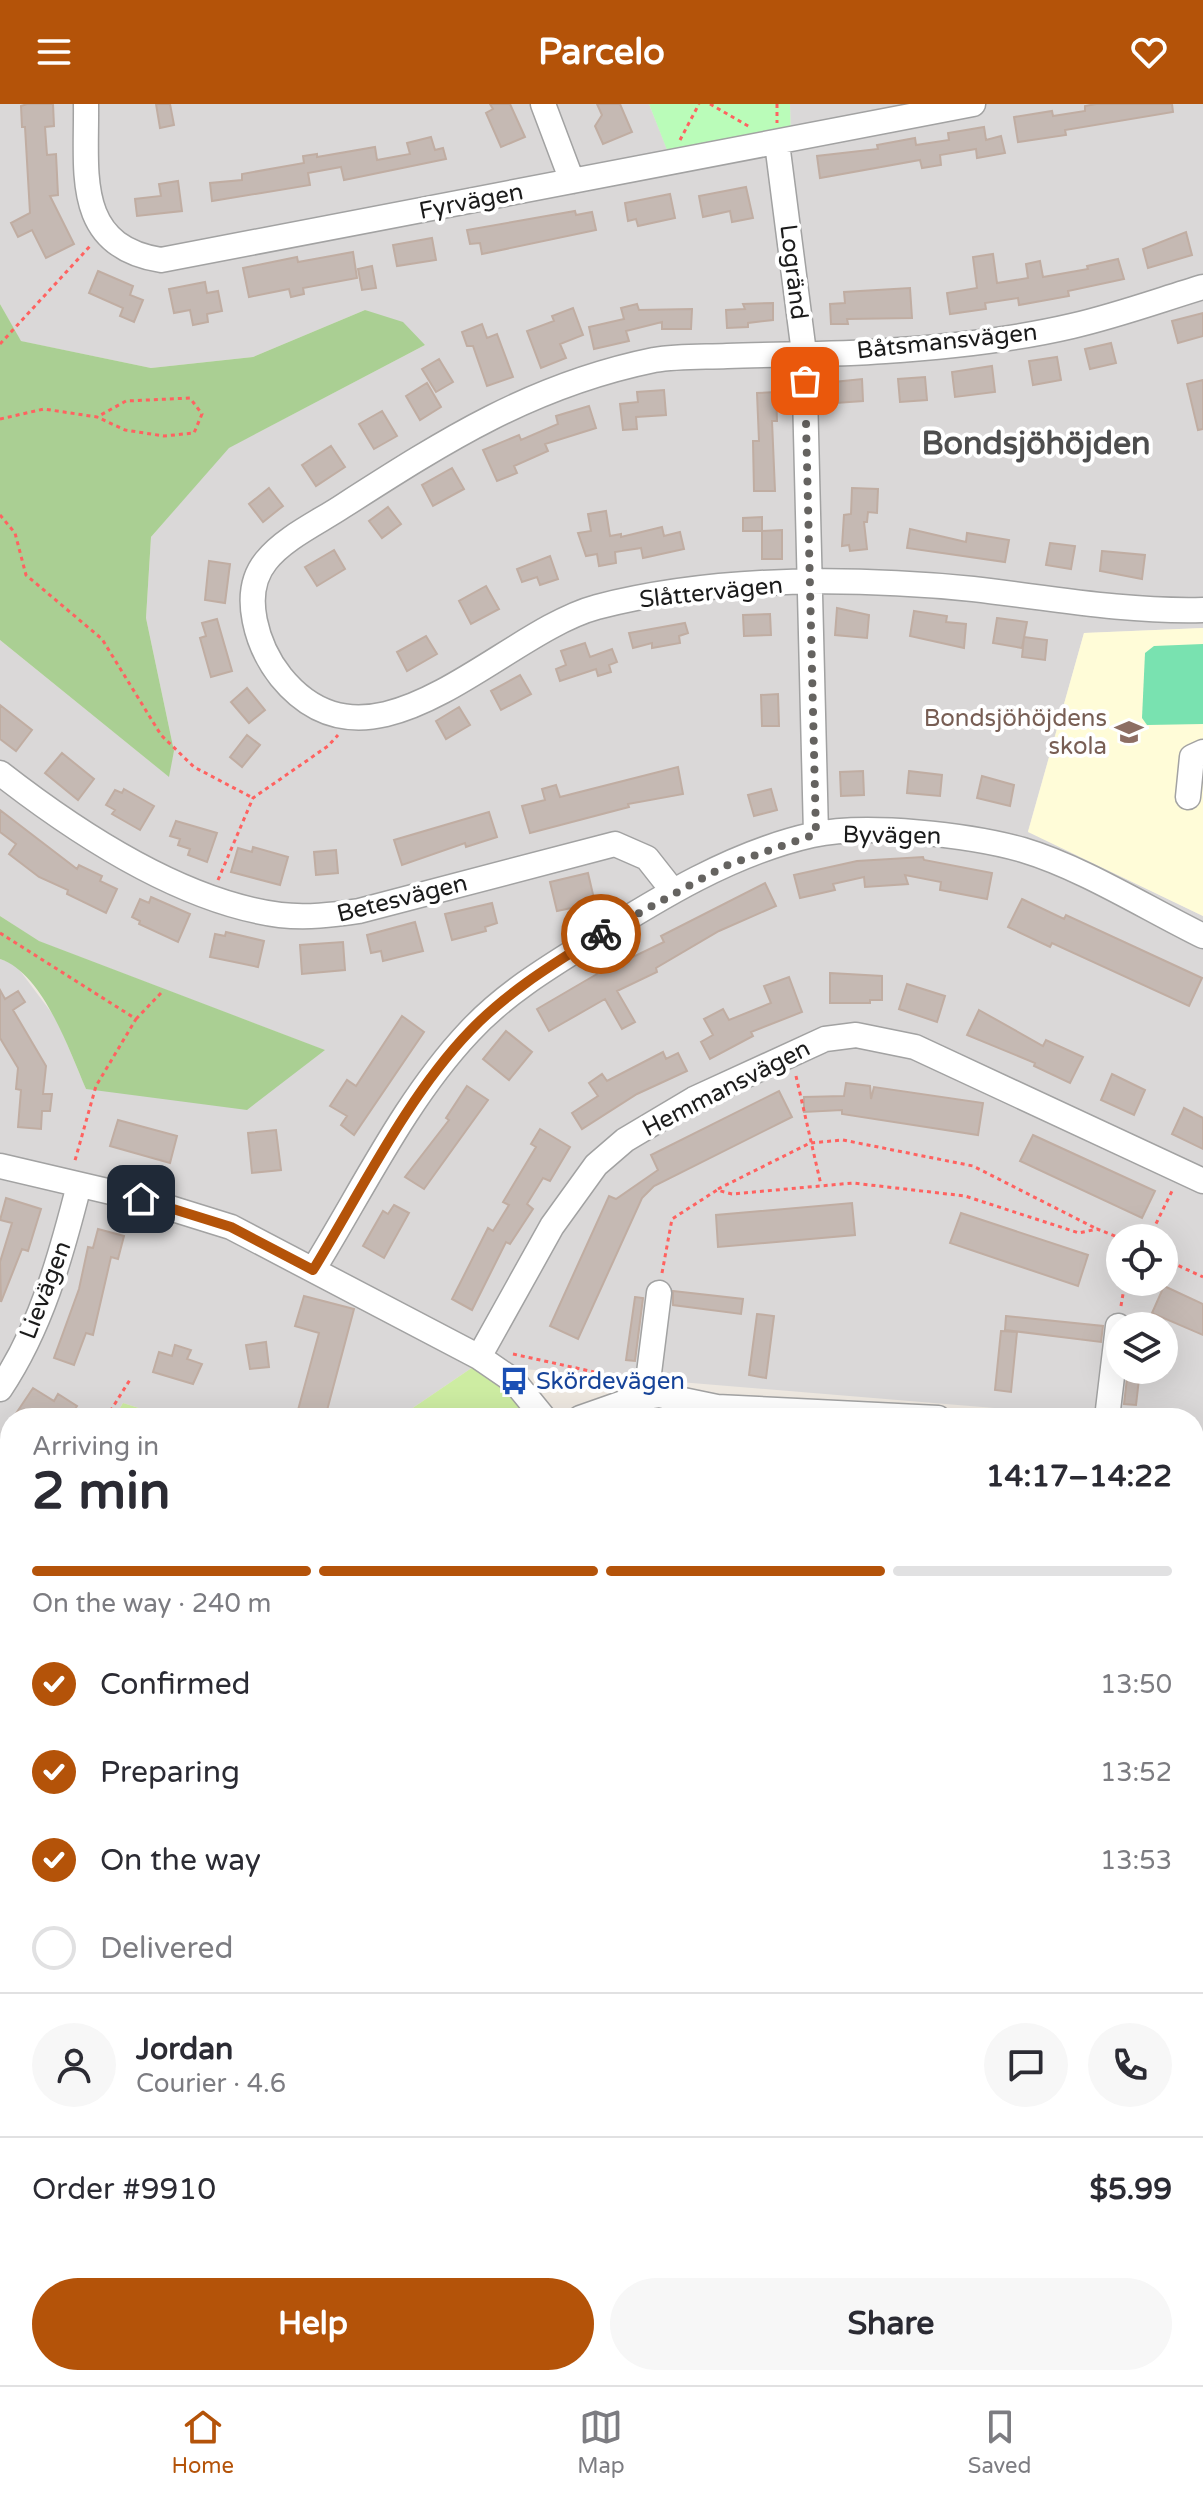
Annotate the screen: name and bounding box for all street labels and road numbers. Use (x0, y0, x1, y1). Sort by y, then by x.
street label: Fyrvägen (416, 177, 526, 226)
street label: Logränd (773, 223, 814, 321)
street label: Båtsmansvägen (855, 318, 1039, 365)
street label: Slåttervägen (638, 571, 784, 614)
street label: Byvägen (842, 820, 942, 851)
street label: Betesvägen (334, 868, 470, 929)
street label: Hemmansvägen (638, 1034, 815, 1143)
street label: Lievägen (14, 1237, 77, 1343)

